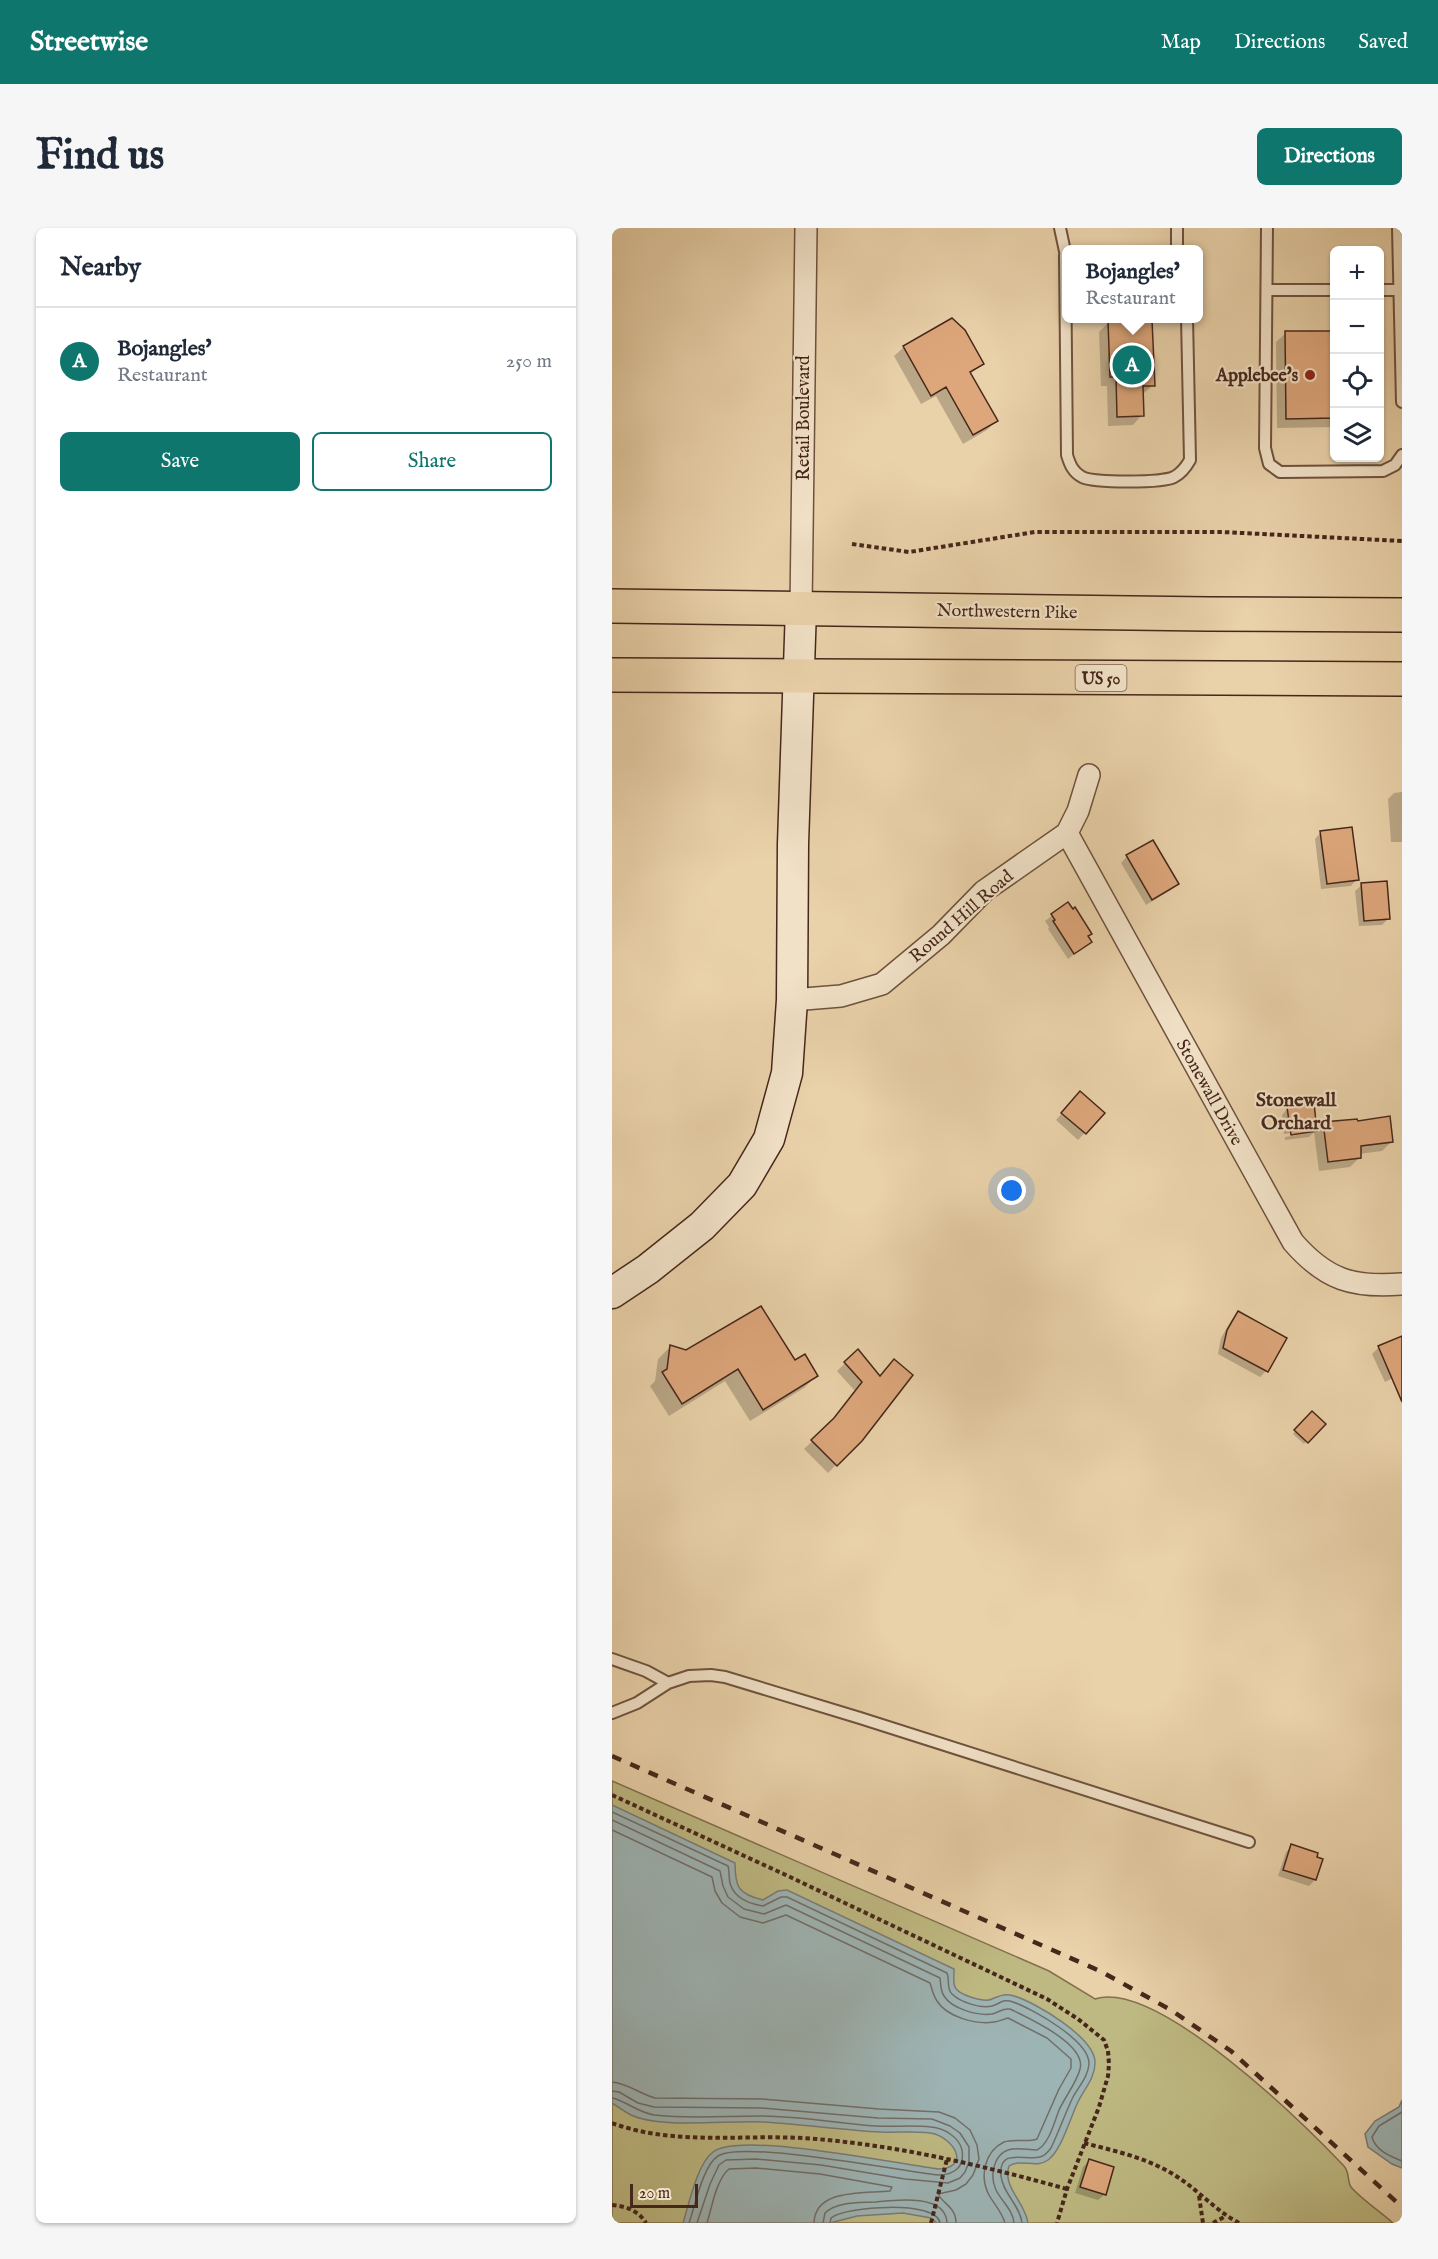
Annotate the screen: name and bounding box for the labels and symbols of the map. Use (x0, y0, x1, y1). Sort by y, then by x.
pin: A (1112, 342, 1152, 388)
street label: Retail Boulevard (793, 355, 816, 481)
place label: Applebee's (1215, 365, 1299, 388)
marker: Applebee's (1303, 368, 1317, 382)
street label: Northwestern Pike (936, 600, 1078, 625)
road number: US 50 (1076, 665, 1126, 691)
street label: Round Hill Road (905, 865, 1019, 969)
street label: Stonewall Drive (1170, 1035, 1247, 1150)
district label: Stonewall Orchard (1256, 1088, 1337, 1136)
your location (997, 1176, 1026, 1205)
scale bar (630, 2181, 698, 2208)

